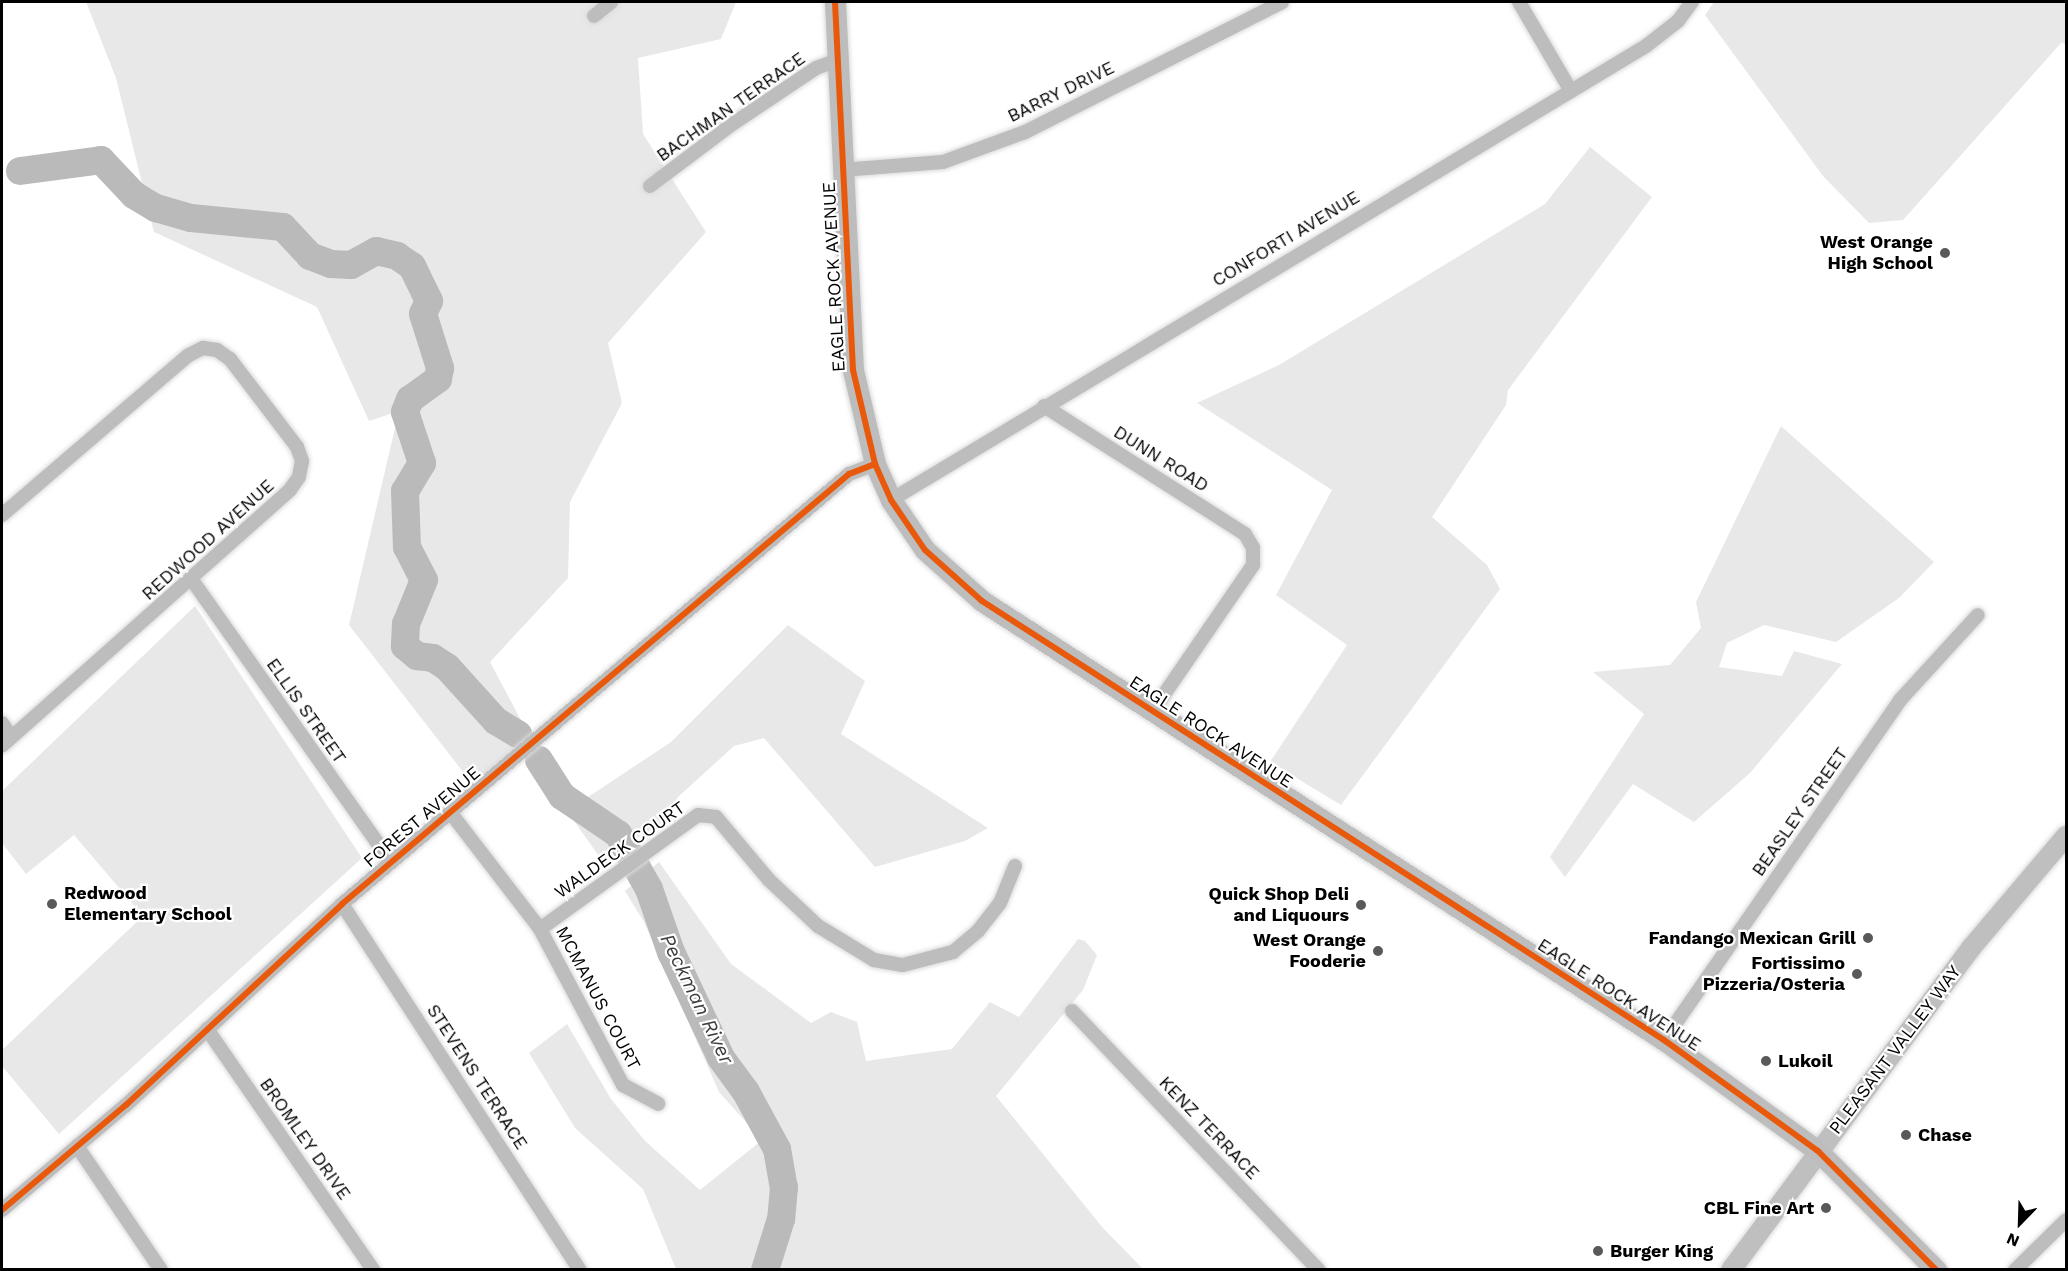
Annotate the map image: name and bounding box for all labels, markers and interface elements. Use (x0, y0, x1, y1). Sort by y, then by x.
street label: BACHMAN TERRACE (652, 47, 810, 167)
street label: BARRY DRIVE (1004, 57, 1118, 127)
street label: EAGLE ROCK AVENUE (818, 181, 850, 373)
street label: CONFORTI AVENUE (1208, 186, 1364, 292)
place label: West Orange High School (1820, 232, 1933, 274)
marker: West Orange High School (1938, 246, 1952, 260)
street label: DUNN ROAD (1109, 421, 1213, 497)
street label: REDWOOD AVENUE (137, 475, 279, 605)
street label: ELLIS STREET (262, 654, 350, 768)
street label: EAGLE ROCK AVENUE (1125, 671, 1297, 793)
street label: BEASLEY STREET (1747, 743, 1853, 881)
street label: FOREST AVENUE (359, 761, 485, 873)
street label: WALDECK COURT (550, 797, 690, 903)
place label: Redwood Elementary School (64, 883, 232, 926)
place label: Quick Shop Deli and Liquours (1208, 884, 1349, 926)
marker: Redwood Elementary School (45, 897, 59, 911)
marker: Quick Shop Deli and Liquours (1354, 898, 1368, 912)
street label: MCMANUS COURT (551, 922, 645, 1074)
place label: Fandango Mexican Grill (1649, 927, 1856, 949)
water label: Peckman River (655, 930, 739, 1068)
place label: West Orange Fooderie (1253, 930, 1366, 972)
marker: Fandango Mexican Grill (1861, 931, 1875, 945)
street label: EAGLE ROCK AVENUE (1533, 934, 1705, 1056)
marker: West Orange Fooderie (1371, 944, 1385, 958)
place label: Fortissimo Pizzeria/Osteria (1703, 953, 1845, 996)
street label: PLEASANT VALLEY WAY (1824, 960, 1966, 1140)
marker: Fortissimo Pizzeria/Osteria (1850, 967, 1864, 981)
street label: STEVENS TERRACE (422, 1000, 532, 1154)
place label: Lukoil (1778, 1050, 1833, 1072)
marker: Lukoil (1759, 1054, 1773, 1068)
street label: KENZ TERRACE (1154, 1072, 1264, 1184)
street label: BROMLEY DRIVE (255, 1074, 355, 1204)
place label: Chase (1918, 1124, 1972, 1146)
marker: Chase (1899, 1128, 1913, 1142)
north arrow (1990, 1193, 2050, 1253)
place label: CBL Fine Art (1703, 1197, 1814, 1219)
marker: CBL Fine Art (1819, 1201, 1833, 1215)
text: N (2004, 1229, 2022, 1251)
place label: Burger King (1610, 1240, 1713, 1262)
marker: Burger King (1591, 1244, 1605, 1258)

